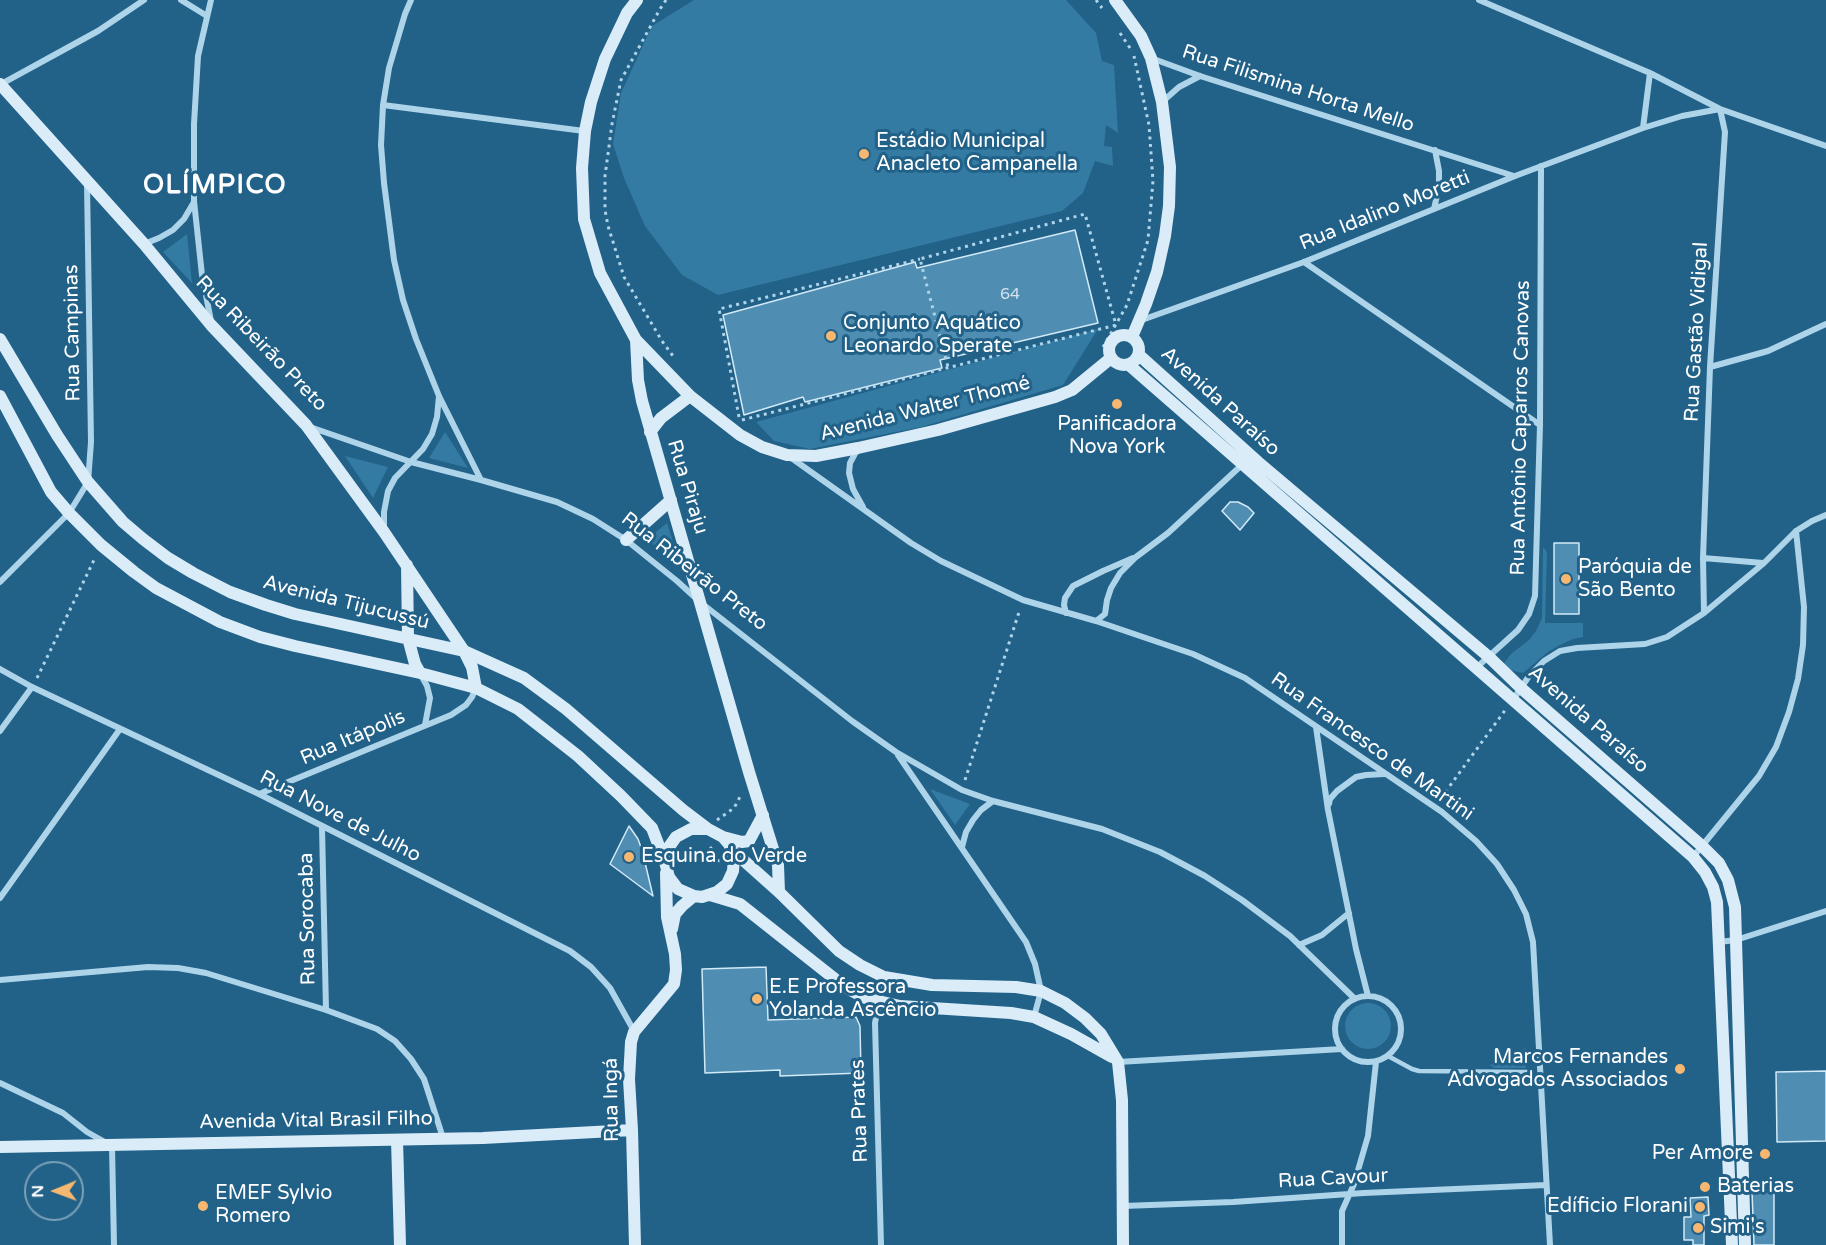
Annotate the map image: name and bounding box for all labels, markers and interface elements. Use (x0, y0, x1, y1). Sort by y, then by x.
street label: Rua Filismina Horta Mello (1179, 40, 1417, 138)
place label: Estádio Municipal Anacleto Campanella (876, 130, 1078, 177)
marker: Estádio Municipal Anacleto Campanella (857, 147, 871, 161)
street label: Rua Idalino Moretti (1296, 166, 1474, 256)
district label: OLÍMPICO (143, 170, 287, 202)
street label: Rua Gastão Vidigal (1680, 241, 1714, 423)
street label: Rua Campinas (60, 264, 86, 402)
street label: Rua Ribeirão Preto (190, 271, 332, 417)
street label: Rua Antônio Caparros Canovas (1506, 280, 1536, 576)
house number: 64 (1000, 285, 1020, 305)
place label: Conjunto Aquático Leonardo Sperate (843, 312, 1021, 359)
marker: Conjunto Aquático Leonardo Sperate (824, 329, 838, 343)
street label: Avenida Paraíso (1155, 342, 1285, 462)
street label: Avenida Walter Thomé (817, 371, 1033, 447)
marker: Panificadora Nova York (1110, 397, 1124, 411)
place label: Panificadora Nova York (1057, 413, 1177, 460)
street label: Rua Piraju (661, 437, 713, 537)
street label: Rua Ribeirão Preto (616, 507, 772, 637)
place label: Paróquia de São Bento (1578, 556, 1692, 603)
street label: Avenida Tijucussú (260, 571, 432, 635)
marker: Paróquia de São Bento (1559, 572, 1573, 586)
street label: Avenida Paraíso (1523, 661, 1653, 779)
street label: Rua Francesco de Martini (1266, 668, 1478, 826)
street label: Rua Itápolis (297, 705, 409, 771)
street label: Rua Nove de Julho (255, 766, 425, 868)
place label: Esquina do Verde (641, 845, 807, 869)
marker: Esquina do Verde (622, 850, 636, 864)
street label: Rua Sorocaba (295, 852, 321, 986)
place label: E.E Professora Yolanda Ascêncio (769, 976, 936, 1023)
marker: E.E Professora Yolanda Ascêncio (750, 992, 764, 1006)
place label: Marcos Fernandes Advogados Associados (1447, 1046, 1668, 1093)
street label: Rua Ingá (599, 1058, 625, 1142)
street label: Rua Prates (846, 1059, 874, 1163)
marker: Marcos Fernandes Advogados Associados (1673, 1062, 1687, 1076)
street label: Avenida Vital Brasil Filho (199, 1107, 433, 1135)
place label: Per Amore (1652, 1142, 1753, 1166)
marker: Per Amore (1758, 1147, 1772, 1161)
north arrow (24, 1161, 84, 1221)
street label: Rua Cavour (1277, 1164, 1389, 1194)
place label: Baterias (1717, 1175, 1794, 1199)
marker: Baterias (1698, 1180, 1712, 1194)
place label: EMEF Sylvio Romero (215, 1182, 332, 1229)
text: N (28, 1185, 48, 1198)
place label: Edíficio Florani (1547, 1195, 1688, 1219)
marker: EMEF Sylvio Romero (196, 1199, 210, 1213)
marker: Edíficio Florani (1693, 1200, 1707, 1214)
place label: Simi's (1710, 1216, 1764, 1240)
marker: Simi's (1691, 1221, 1705, 1235)

